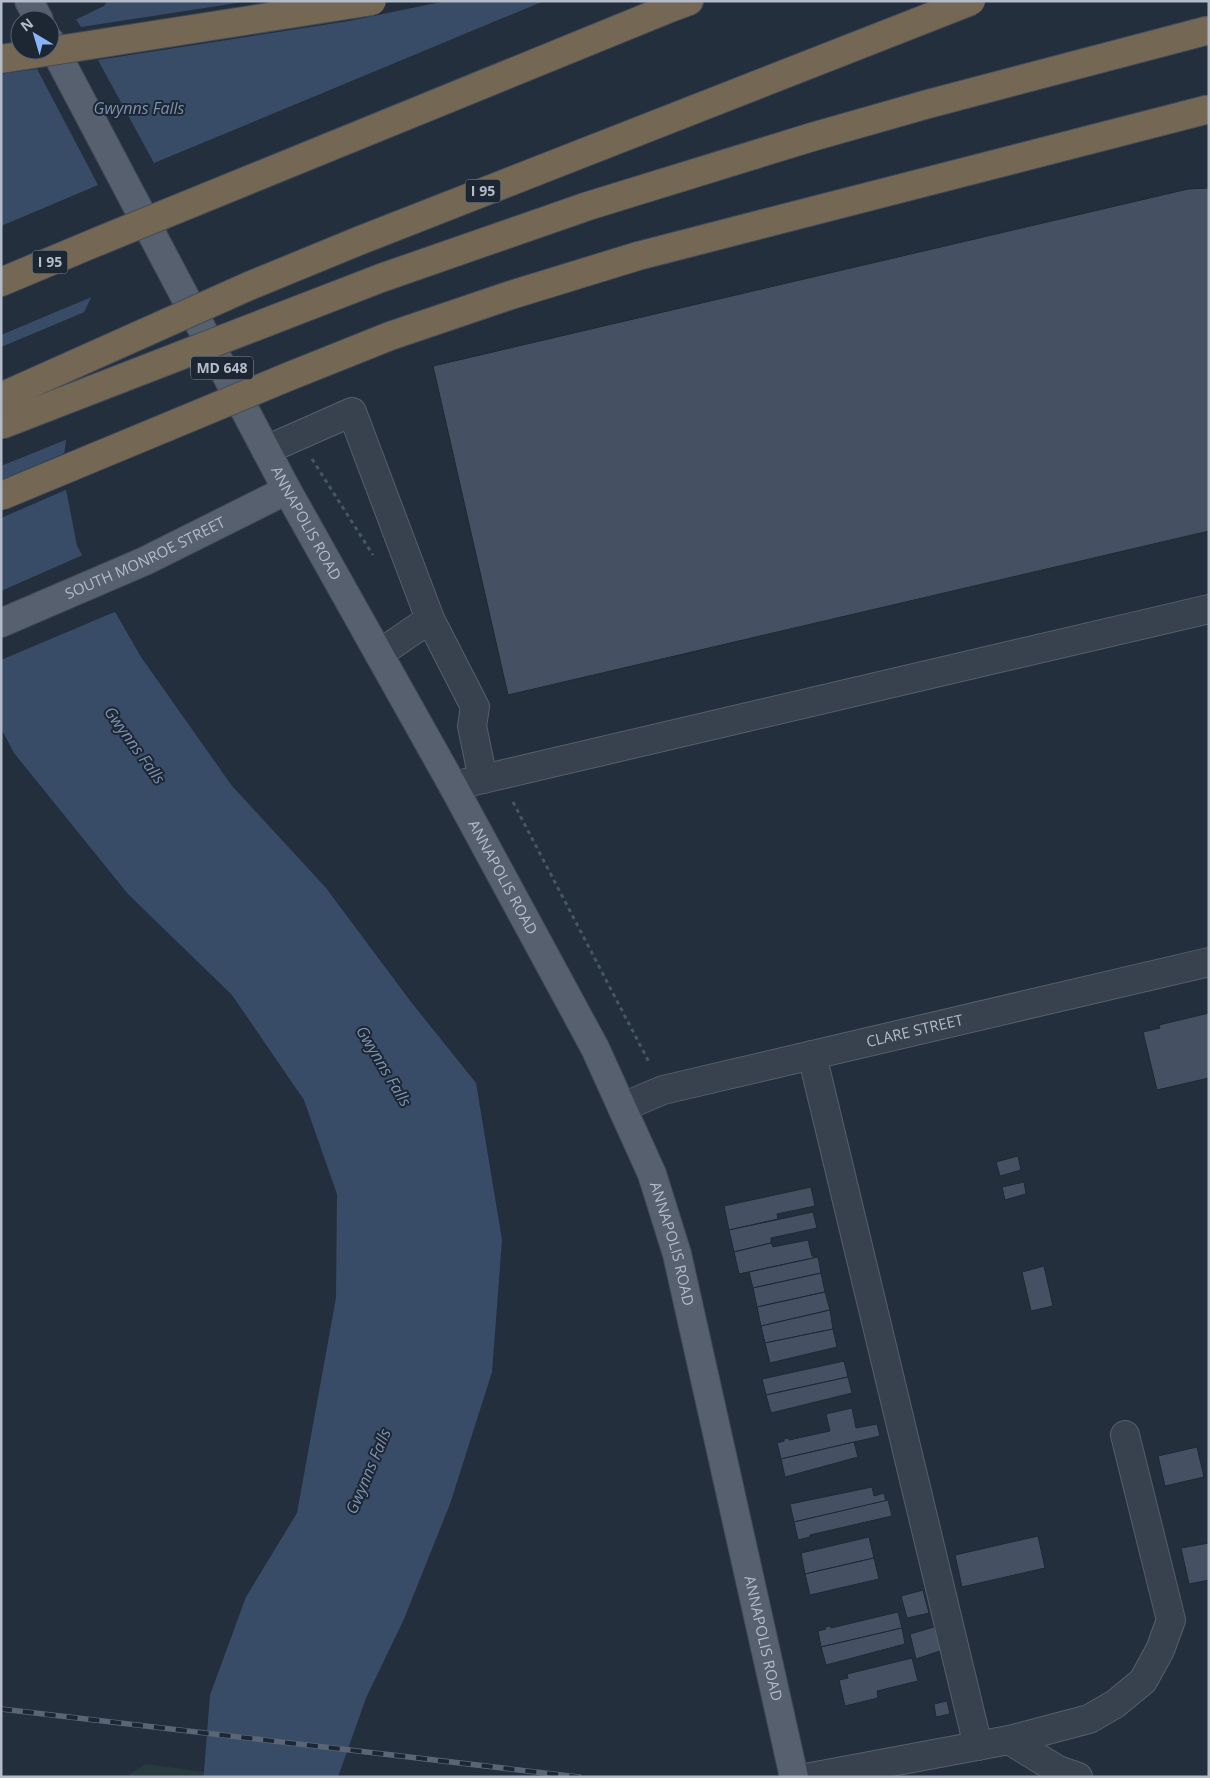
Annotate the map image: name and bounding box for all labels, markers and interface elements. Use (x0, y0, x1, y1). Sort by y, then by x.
north arrow (10, 10, 60, 60)
text: N (16, 13, 37, 35)
water label: Gwynns Falls (94, 97, 185, 119)
road number: I 95 (466, 180, 500, 202)
road number: I 95 (32, 250, 68, 274)
road number: MD 648 (191, 356, 253, 379)
street label: ANNAPOLIS ROAD (267, 462, 347, 584)
street label: SOUTH MONROE STREET (62, 511, 229, 603)
water label: Gwynns Falls (99, 702, 171, 788)
street label: ANNAPOLIS ROAD (464, 816, 543, 938)
street label: CLARE STREET (864, 1009, 966, 1051)
water label: Gwynns Falls (351, 1021, 417, 1111)
street label: ANNAPOLIS ROAD (646, 1179, 699, 1307)
water label: Gwynns Falls (340, 1425, 396, 1517)
street label: ANNAPOLIS ROAD (740, 1574, 788, 1703)

